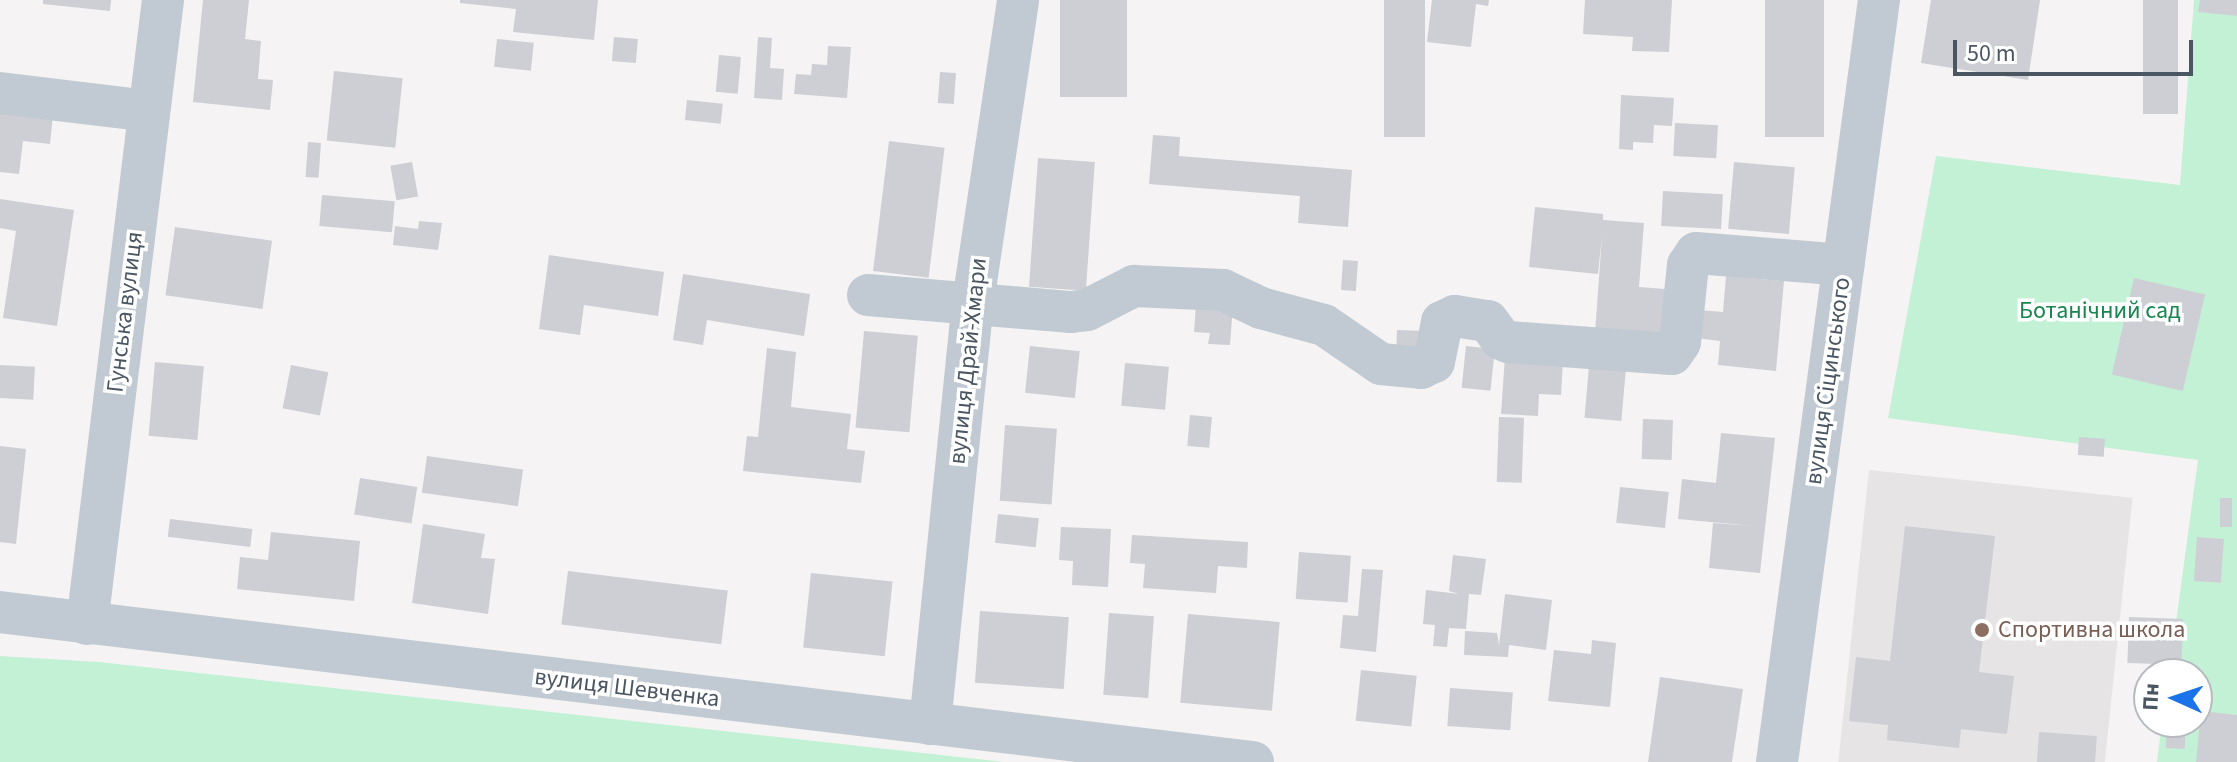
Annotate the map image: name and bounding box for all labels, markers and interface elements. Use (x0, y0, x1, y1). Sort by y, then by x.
scale bar (1957, 24, 2197, 74)
text: 50 m (1967, 36, 2016, 71)
street label: Гунська вулиця (101, 230, 149, 394)
street label: вулиця Драй-Хмари (943, 256, 993, 466)
street label: вулиця Сіцинського (1799, 275, 1857, 487)
park label: Ботанічний сад (2019, 297, 2181, 325)
place label: Спортивна школа (1998, 616, 2185, 644)
marker: Спортивна школа (1973, 621, 1991, 639)
north arrow (2133, 658, 2213, 738)
street label: вулиця Шевченка (533, 662, 721, 714)
text: Пн (2134, 682, 2168, 711)

